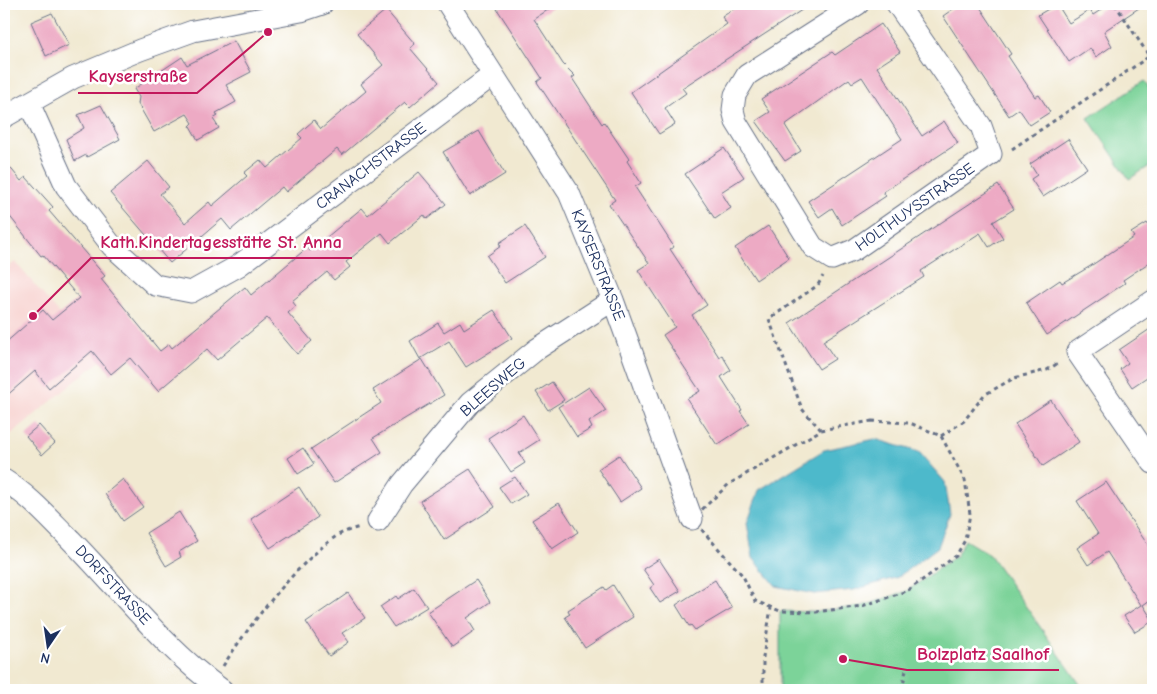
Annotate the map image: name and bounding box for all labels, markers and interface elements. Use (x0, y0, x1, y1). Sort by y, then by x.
callout: Kayserstraße (78, 60, 197, 93)
text: Kayserstraße (89, 66, 188, 87)
street label: CRANACHSTRASSE (312, 119, 430, 213)
street label: HOLTHUYSSTRASSE (852, 159, 978, 255)
street label: KAYSERSTRASSE (568, 207, 629, 323)
callout: Kath.Kindertagesstätte St. Anna (91, 225, 352, 258)
text: Kath.Kindertagesstätte St. Anna (100, 232, 342, 253)
street label: BLEESWEG (457, 354, 529, 420)
street label: DORFSTRASSE (71, 541, 155, 629)
north arrow (22, 622, 72, 672)
callout: Bolzplatz Saalhof (907, 637, 1059, 670)
text: Bolzplatz Saalhof (917, 644, 1050, 665)
text: N (39, 649, 52, 667)

